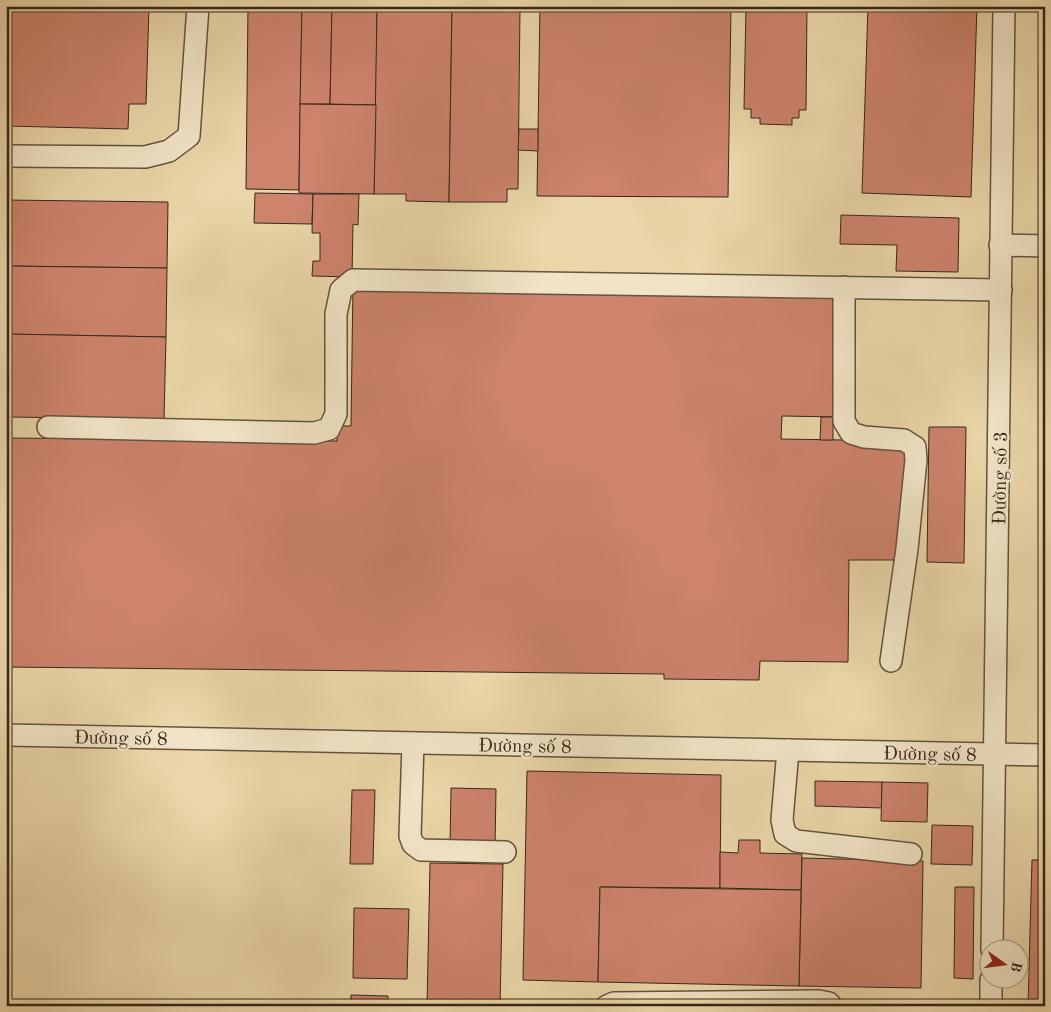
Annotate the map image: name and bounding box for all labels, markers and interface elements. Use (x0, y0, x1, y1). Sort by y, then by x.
street label: Đường số 3 (990, 431, 1012, 525)
street label: Đường số 8 (74, 728, 168, 750)
street label: Đường số 8 (478, 736, 572, 758)
street label: Đường số 8 (883, 744, 977, 766)
north arrow (978, 940, 1028, 990)
text: B (1008, 960, 1024, 973)

